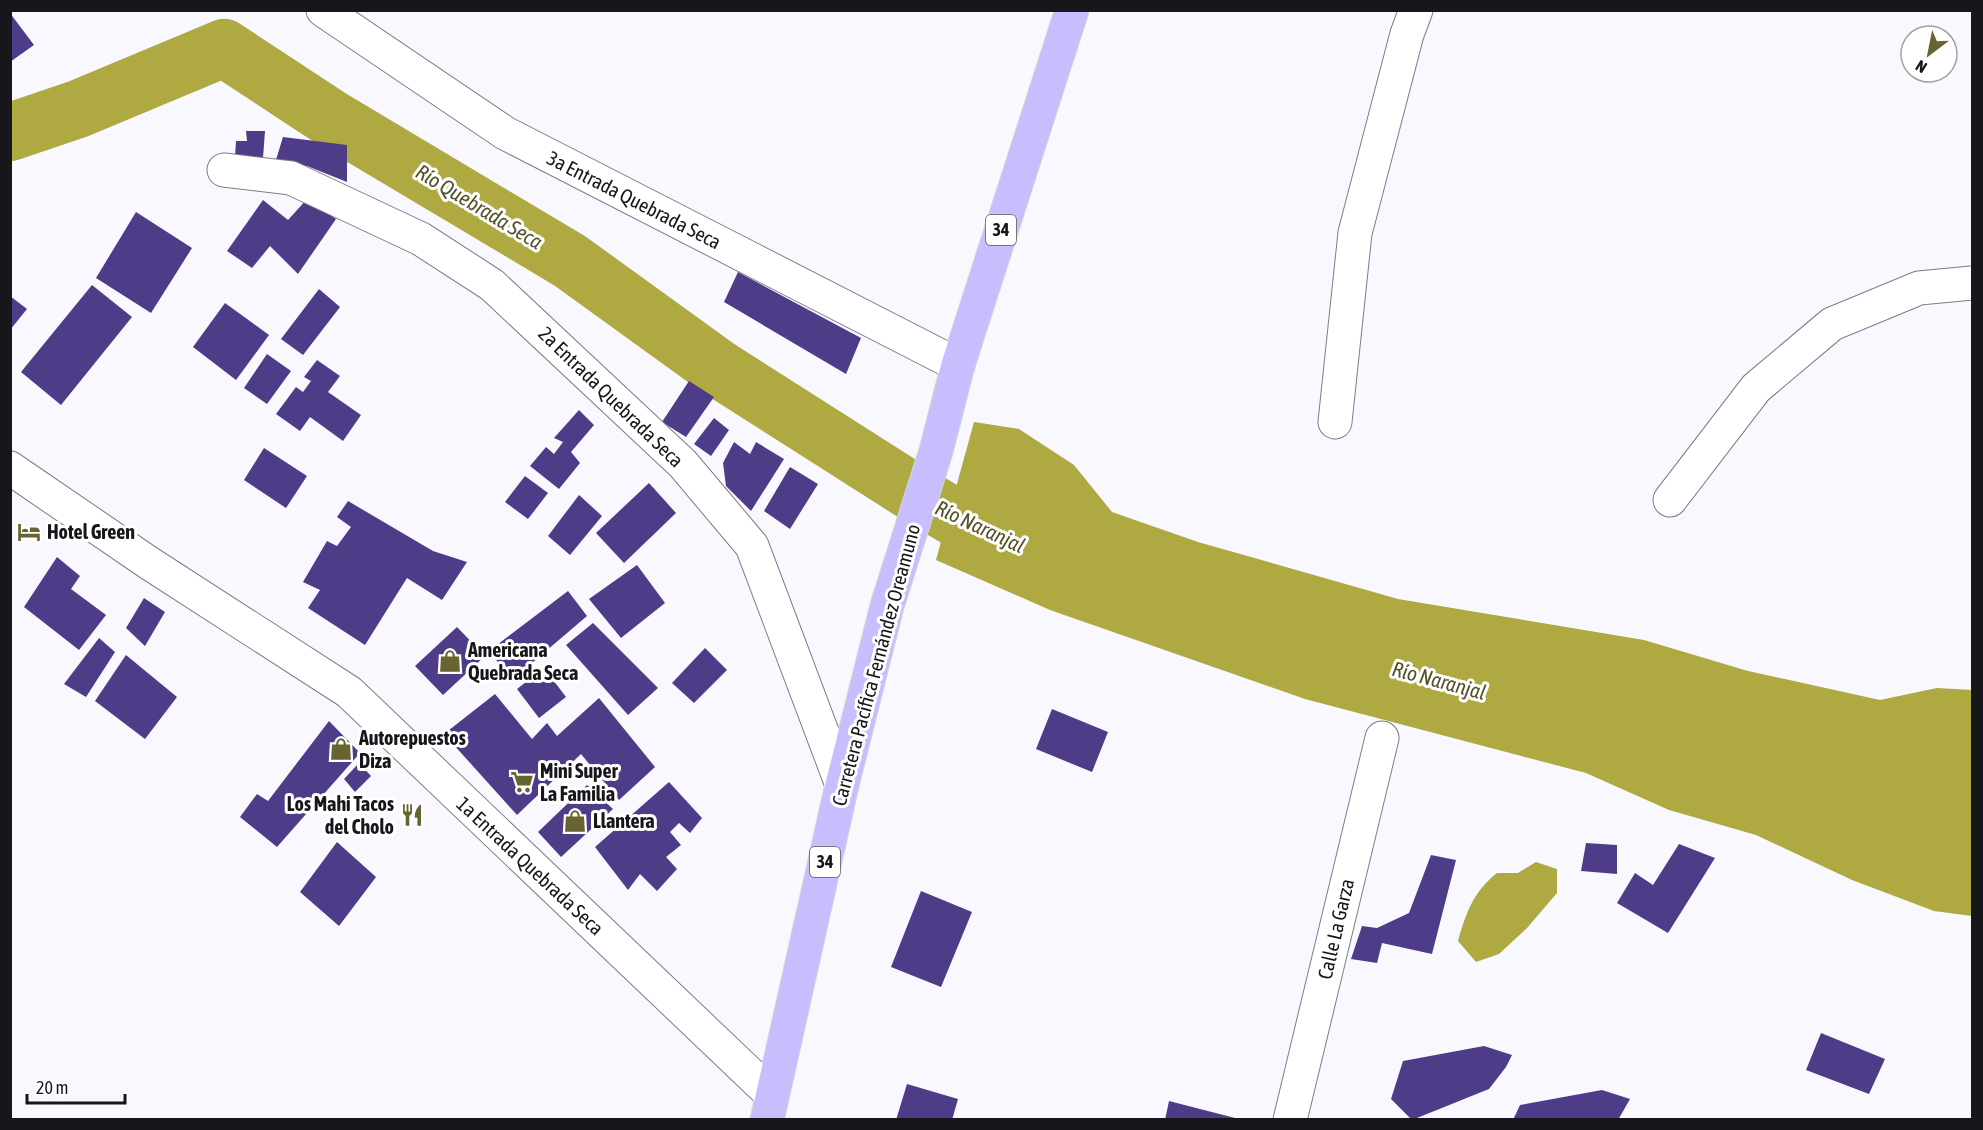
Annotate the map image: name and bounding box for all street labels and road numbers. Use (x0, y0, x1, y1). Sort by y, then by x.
street label: 3a Entrada Quebrada Seca (543, 146, 725, 253)
road number: 34 (986, 215, 1016, 245)
street label: 2a Entrada Quebrada Seca (534, 322, 688, 472)
street label: Carretera Pacífica Fernández Oreamuno (827, 522, 924, 808)
street label: 1a Entrada Quebrada Seca (452, 792, 608, 940)
road number: 34 (810, 847, 840, 877)
street label: Calle La Garza (1313, 876, 1358, 981)

